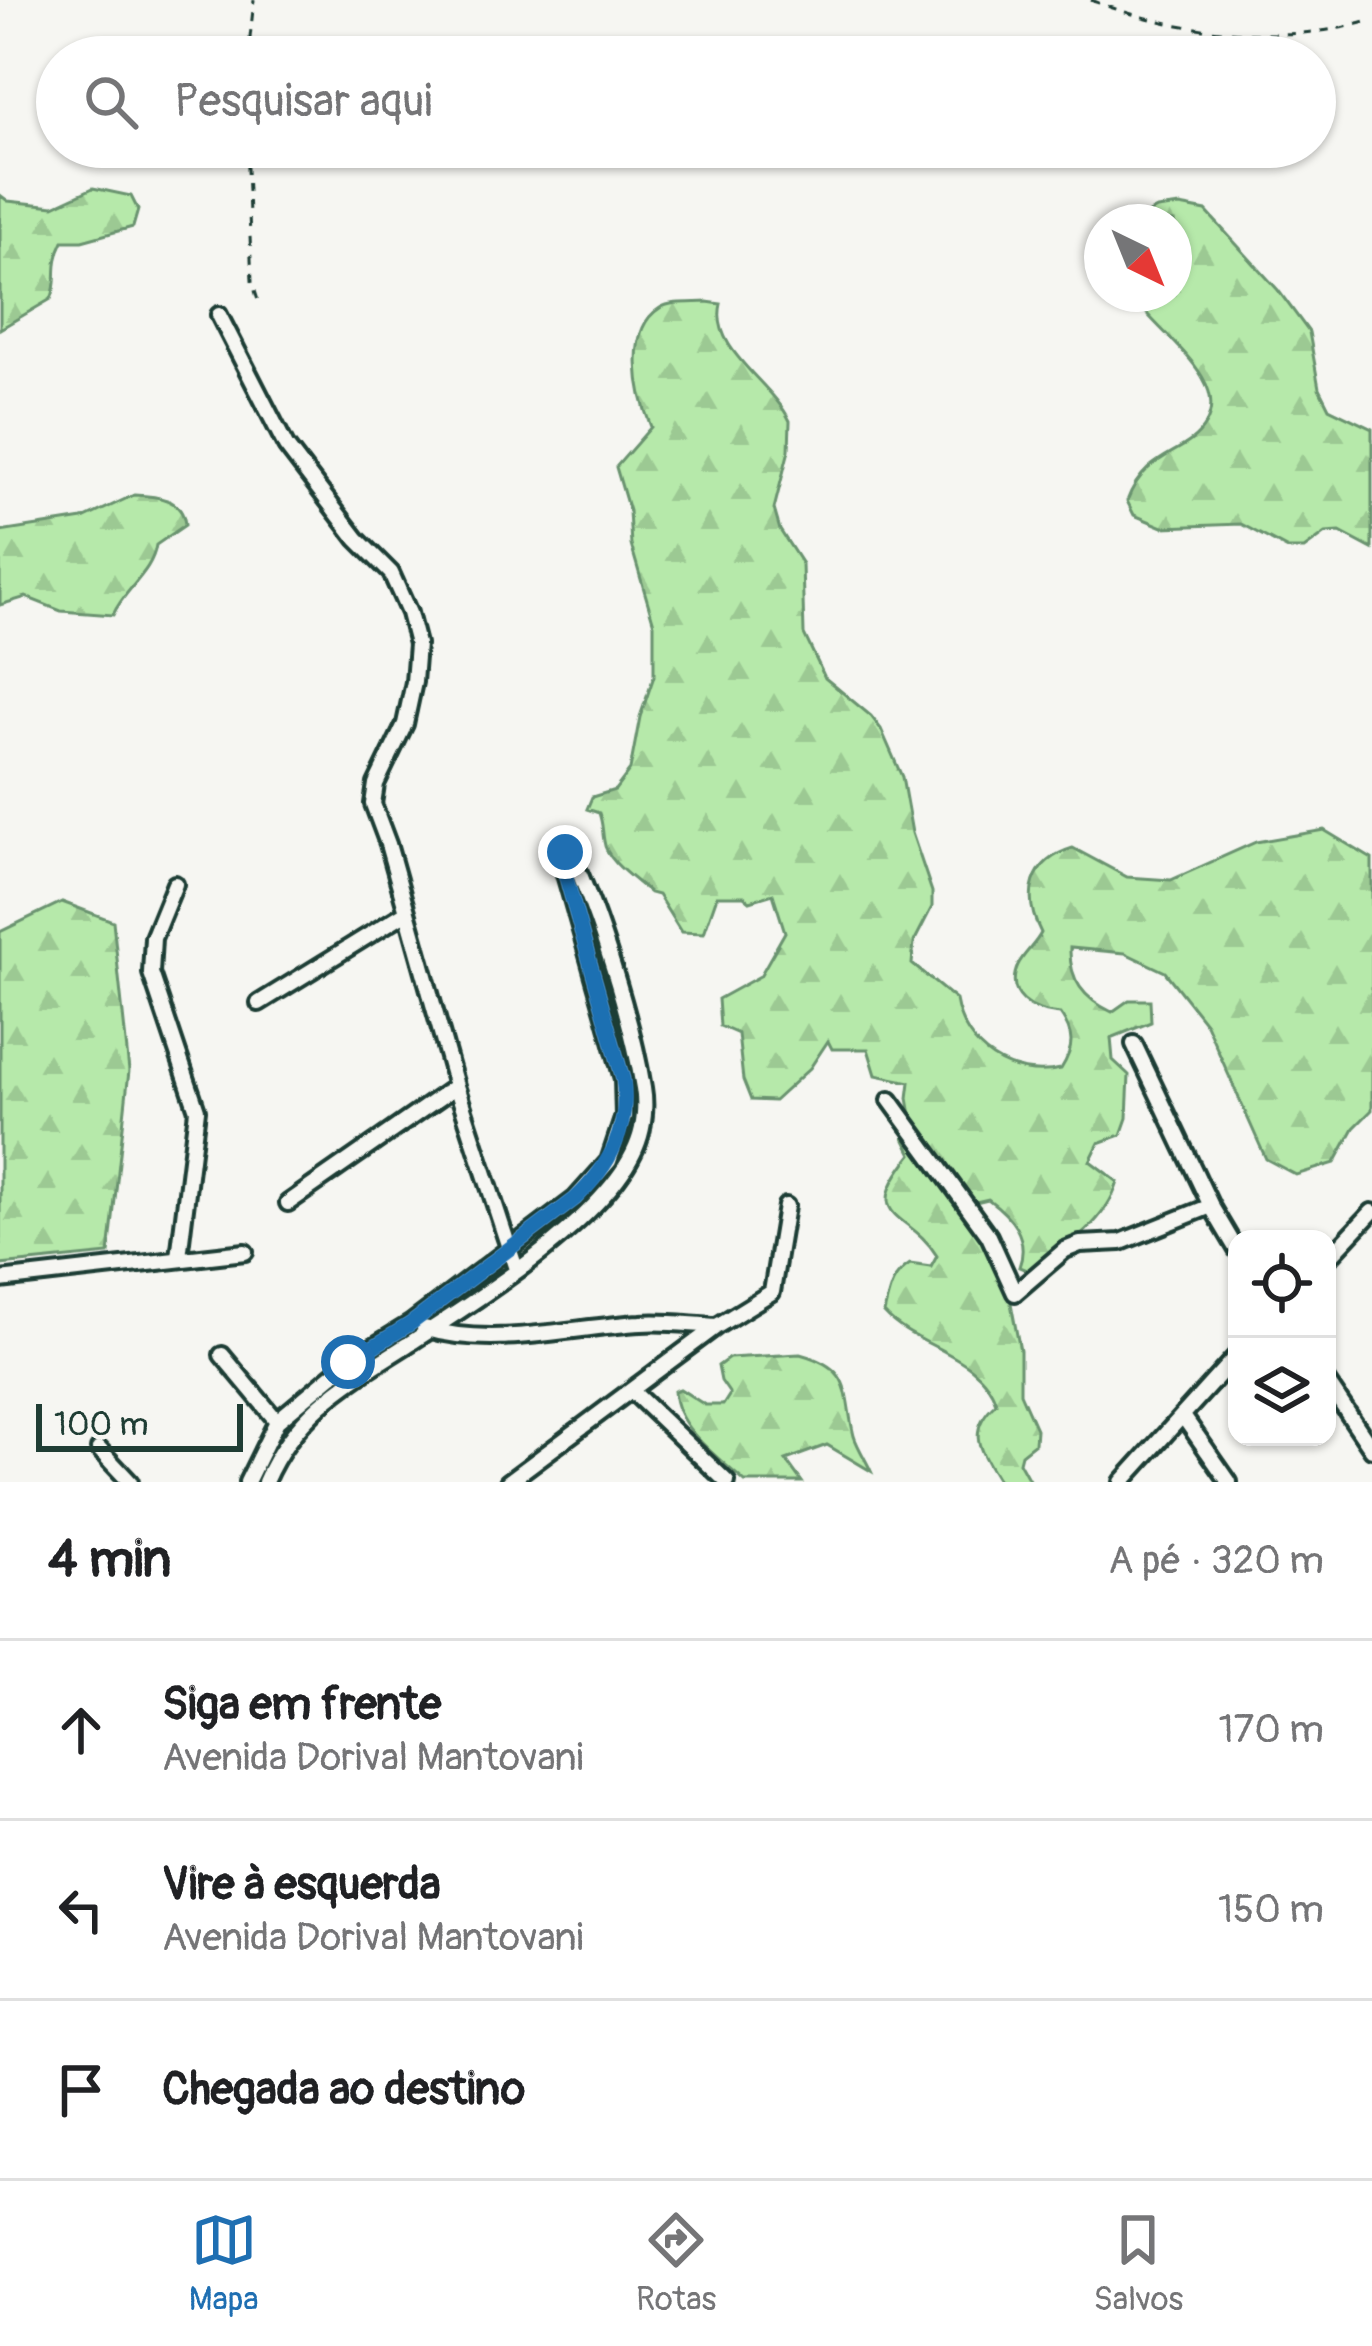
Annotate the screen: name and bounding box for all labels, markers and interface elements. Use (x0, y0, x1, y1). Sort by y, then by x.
search box (36, 36, 1336, 168)
icon: search (78, 69, 144, 135)
text: Pesquisar aqui (174, 74, 432, 130)
north arrow (1084, 204, 1192, 312)
route end (538, 825, 592, 879)
map controls (1228, 1230, 1336, 1446)
button: locate (1228, 1230, 1336, 1338)
route start (321, 1335, 375, 1389)
button: layers (1228, 1338, 1336, 1446)
scale bar (36, 1398, 243, 1451)
text: 100 m (54, 1404, 148, 1445)
text: 4 min (48, 1528, 171, 1592)
text: A pé · 320 m (1108, 1536, 1324, 1585)
text: Siga em frente (162, 1677, 441, 1733)
icon: ahead (48, 1697, 114, 1763)
text: 170 m (1218, 1705, 1324, 1754)
text: Avenida Dorival Mantovani (162, 1733, 583, 1782)
text: Vire à esquerda (162, 1857, 441, 1913)
icon: left (48, 1877, 114, 1943)
text: 150 m (1218, 1885, 1324, 1934)
text: Avenida Dorival Mantovani (162, 1913, 583, 1962)
icon: arrive (48, 2057, 114, 2123)
text: Chegada ao destino (162, 2062, 525, 2118)
tab: Mapa (189, 2207, 259, 2320)
tab: Rotas (636, 2207, 716, 2320)
tab: Salvos (1094, 2207, 1183, 2320)

